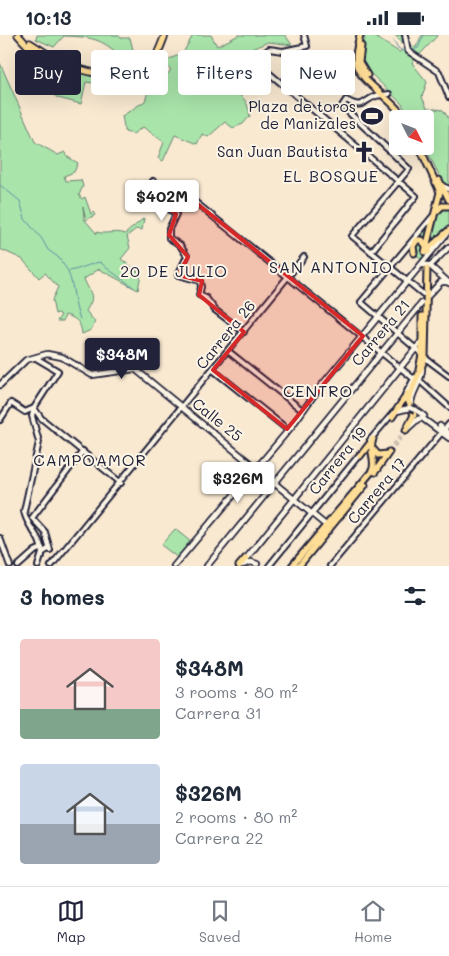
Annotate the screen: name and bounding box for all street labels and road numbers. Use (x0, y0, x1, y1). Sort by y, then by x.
street label: Carrera 21 (346, 295, 414, 370)
street label: Carrera 26 (191, 296, 259, 373)
street label: Calle 25 (188, 393, 247, 445)
street label: Carrera 19 (304, 422, 371, 498)
street label: Carrera 17 (343, 453, 410, 528)

